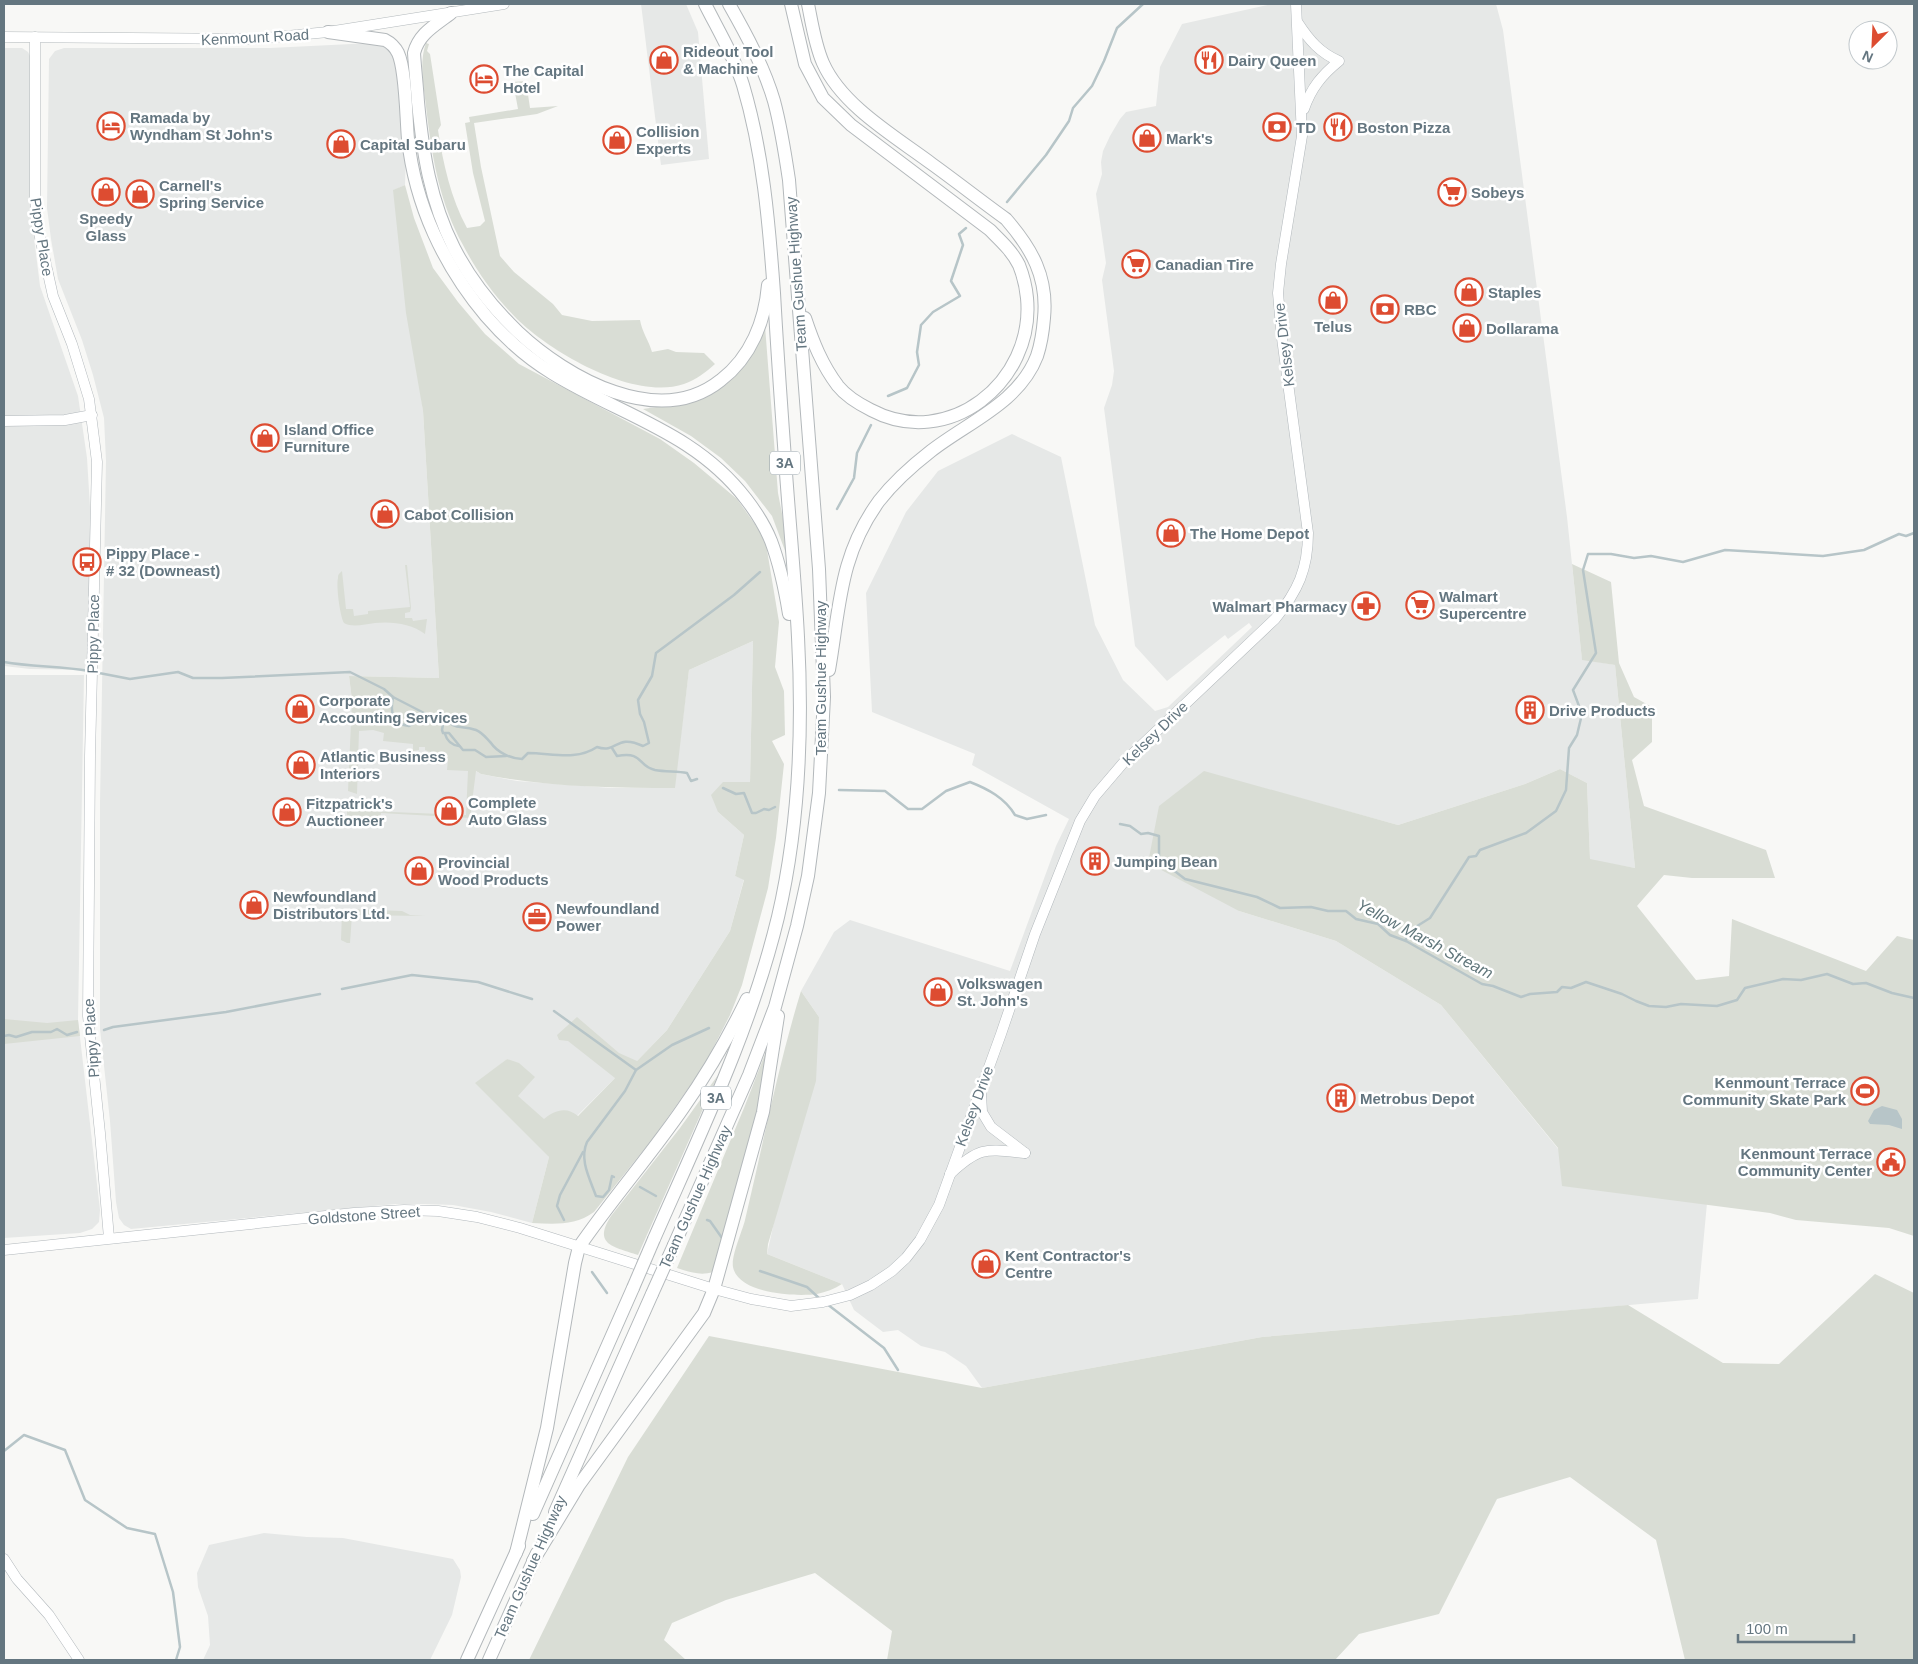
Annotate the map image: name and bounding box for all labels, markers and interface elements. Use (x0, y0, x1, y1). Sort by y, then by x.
north arrow (1848, 20, 1898, 70)
street label: Kenmount Road (200, 26, 310, 48)
place label: Rideout Tool & Machine (683, 43, 774, 77)
shop icon: Rideout Tool & Machine (649, 45, 679, 75)
restaurant icon: Dairy Queen (1194, 45, 1224, 75)
text: N (1860, 48, 1876, 66)
place label: Dairy Queen (1228, 52, 1316, 69)
place label: The Capital Hotel (503, 62, 584, 96)
hotel icon: The Capital Hotel (469, 64, 499, 94)
place label: Ramada by Wyndham St John's (130, 109, 272, 143)
hotel icon: Ramada by Wyndham St John's (96, 111, 126, 141)
bank icon: TD (1262, 112, 1292, 142)
restaurant icon: Boston Pizza (1323, 112, 1353, 142)
place label: TD (1296, 119, 1316, 136)
place label: Boston Pizza (1357, 119, 1451, 136)
place label: Collision Experts (636, 123, 699, 157)
shop icon: Mark's (1132, 123, 1162, 153)
shop icon: Collision Experts (602, 125, 632, 155)
shop icon: Capital Subaru (326, 129, 356, 159)
place label: Mark's (1166, 130, 1213, 147)
place label: Capital Subaru (360, 136, 466, 153)
shop icon: Speedy Glass (91, 177, 121, 207)
place label: Carnell's Spring Service (159, 177, 264, 211)
supermarket icon: Sobeys (1437, 177, 1467, 207)
shop icon: Carnell's Spring Service (125, 179, 155, 209)
place label: Sobeys (1471, 184, 1524, 201)
street label: Team Gushue Highway (782, 196, 810, 352)
street label: Pippy Place (27, 197, 57, 277)
place label: Speedy Glass (79, 210, 133, 244)
supermarket icon: Canadian Tire (1121, 249, 1151, 279)
place label: Canadian Tire (1155, 256, 1254, 273)
shop icon: Staples (1454, 277, 1484, 307)
place label: Staples (1488, 284, 1541, 301)
shop icon: Telus (1318, 285, 1348, 315)
bank icon: RBC (1370, 294, 1400, 324)
place label: RBC (1404, 301, 1437, 318)
street label: Kelsey Drive (1270, 302, 1298, 388)
shop icon: Dollarama (1452, 313, 1482, 343)
place label: Telus (1314, 318, 1352, 335)
place label: Dollarama (1486, 320, 1559, 337)
place label: Island Office Furniture (284, 421, 374, 455)
shop icon: Island Office Furniture (250, 423, 280, 453)
road number: 3A (770, 452, 800, 474)
shop icon: Cabot Collision (370, 499, 400, 529)
place label: Cabot Collision (404, 506, 514, 523)
shop icon: The Home Depot (1156, 518, 1186, 548)
place label: The Home Depot (1190, 525, 1309, 542)
place label: Pippy Place - # 32 (Downeast) (106, 545, 220, 579)
bus stop icon: Pippy Place - # 32 (Downeast) (72, 547, 102, 577)
place label: Walmart Supercentre (1439, 588, 1527, 622)
supermarket icon: Walmart Supercentre (1405, 590, 1435, 620)
pharmacy icon: Walmart Pharmacy (1351, 591, 1381, 621)
street label: Pippy Place (84, 594, 102, 674)
place label: Walmart Pharmacy (1212, 598, 1348, 615)
street label: Team Gushue Highway (812, 600, 829, 756)
place label: Corporate Accounting Services (319, 692, 467, 726)
shop icon: Corporate Accounting Services (285, 694, 315, 724)
building icon: Drive Products (1515, 695, 1545, 725)
street label: Kelsey Drive (1119, 698, 1191, 768)
place label: Drive Products (1549, 702, 1656, 719)
place label: Atlantic Business Interiors (320, 748, 446, 782)
shop icon: Atlantic Business Interiors (286, 750, 316, 780)
place label: Complete Auto Glass (468, 794, 547, 828)
place label: Fitzpatrick's Auctioneer (306, 795, 393, 829)
shop icon: Complete Auto Glass (434, 796, 464, 826)
shop icon: Fitzpatrick's Auctioneer (272, 797, 302, 827)
building icon: Jumping Bean (1080, 846, 1110, 876)
place label: Jumping Bean (1114, 853, 1217, 870)
place label: Provincial Wood Products (438, 854, 549, 888)
shop icon: Provincial Wood Products (404, 856, 434, 886)
place label: Newfoundland Distributors Ltd. (273, 888, 390, 922)
shop icon: Newfoundland Distributors Ltd. (239, 890, 269, 920)
water label: Yellow Marsh Stream (1354, 896, 1496, 982)
place label: Newfoundland Power (556, 900, 659, 934)
office icon: Newfoundland Power (522, 902, 552, 932)
place label: Volkswagen St. John's (957, 975, 1043, 1009)
shop icon: Volkswagen St. John's (923, 977, 953, 1007)
street label: Pippy Place (80, 998, 102, 1078)
street label: Kelsey Drive (952, 1064, 996, 1148)
place label: Kenmount Terrace Community Skate Park (1683, 1074, 1847, 1108)
sports icon: Kenmount Terrace Community Skate Park (1850, 1076, 1880, 1106)
building icon: Metrobus Depot (1326, 1083, 1356, 1113)
road number: 3A (701, 1086, 731, 1110)
place label: Metrobus Depot (1360, 1090, 1474, 1107)
street label: Team Gushue Highway (656, 1122, 735, 1271)
place label: Kenmount Terrace Community Center (1738, 1145, 1872, 1179)
public building icon: Kenmount Terrace Community Center (1876, 1147, 1906, 1177)
street label: Goldstone Street (307, 1203, 422, 1227)
place label: Kent Contractor's Centre (1005, 1247, 1131, 1281)
shop icon: Kent Contractor's Centre (971, 1249, 1001, 1279)
street label: Team Gushue Highway (491, 1492, 570, 1641)
scale bar (1738, 1612, 1854, 1644)
text: 100 m (1746, 1620, 1788, 1637)

